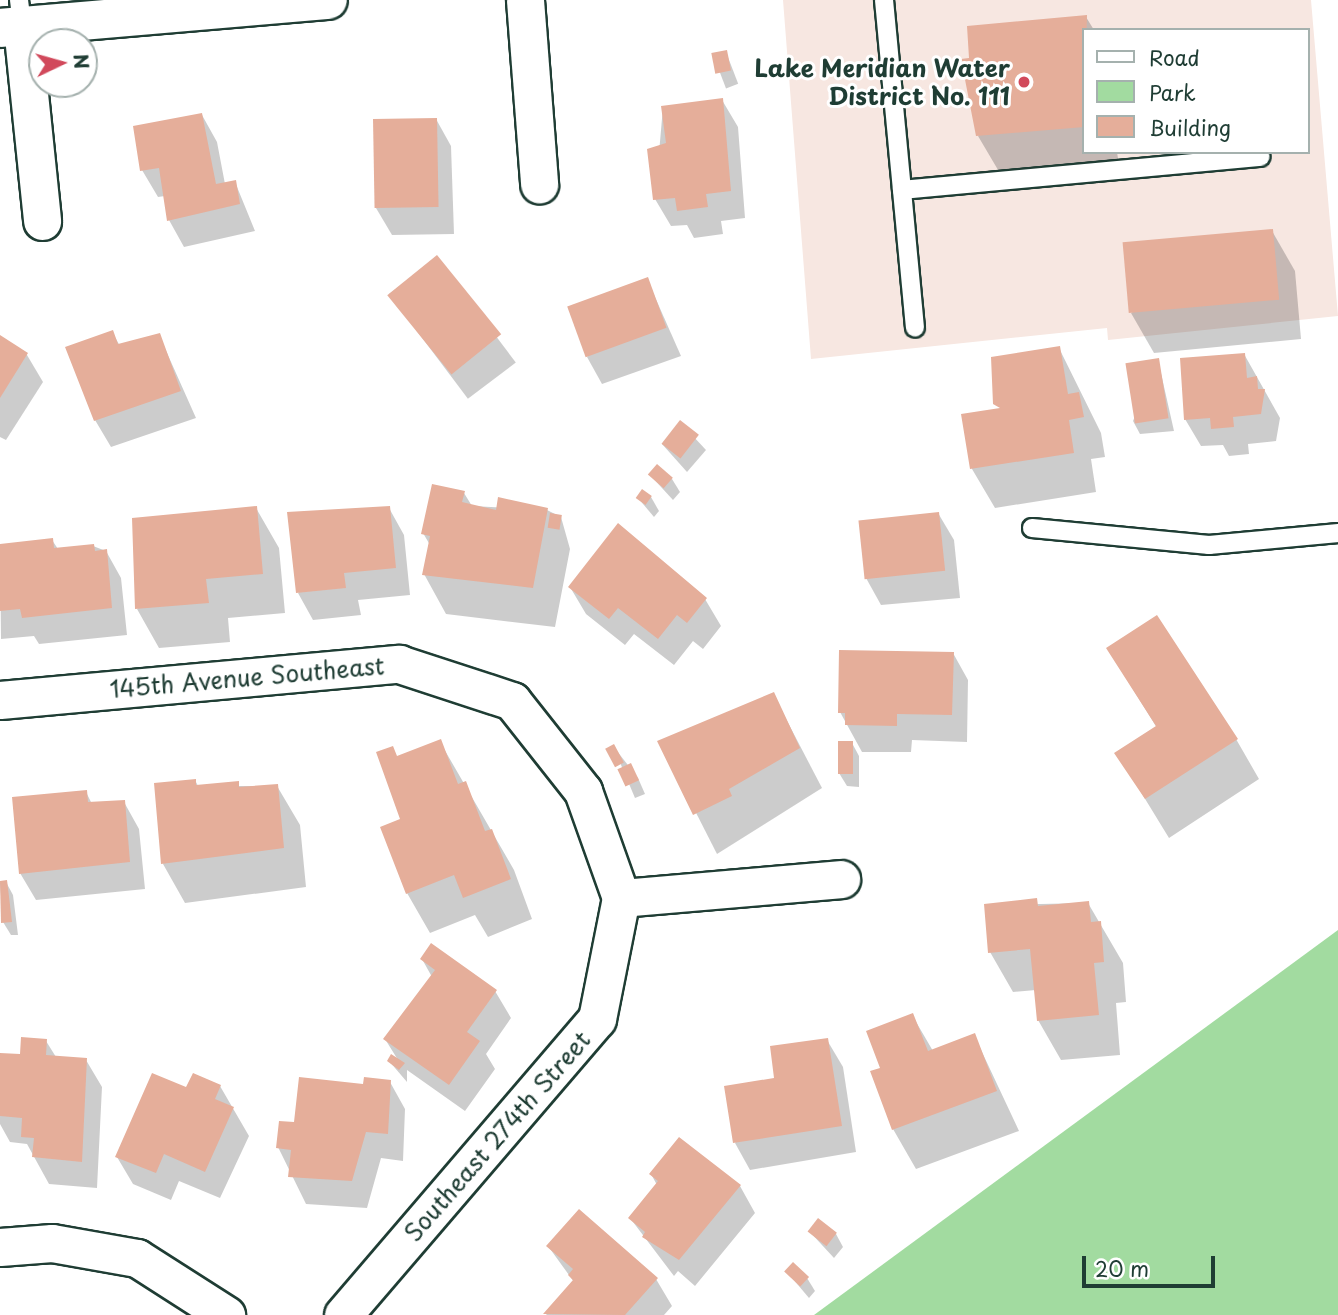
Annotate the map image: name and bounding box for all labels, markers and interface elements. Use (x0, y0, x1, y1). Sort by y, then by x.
north arrow (28, 28, 98, 98)
legend (1082, 28, 1310, 154)
text: Road (1149, 41, 1200, 73)
text: N (67, 53, 97, 70)
place label: Lake Meridian Water District No. 111 (753, 54, 1010, 110)
marker: Lake Meridian Water District No. 111 (1016, 74, 1032, 90)
text: Park (1149, 76, 1196, 108)
text: Building (1149, 111, 1231, 143)
street label: 145th Avenue Southeast (109, 651, 385, 703)
street label: Southeast 274th Street (398, 1025, 596, 1247)
scale bar (1086, 1242, 1219, 1286)
text: 20 m (1095, 1252, 1149, 1284)

